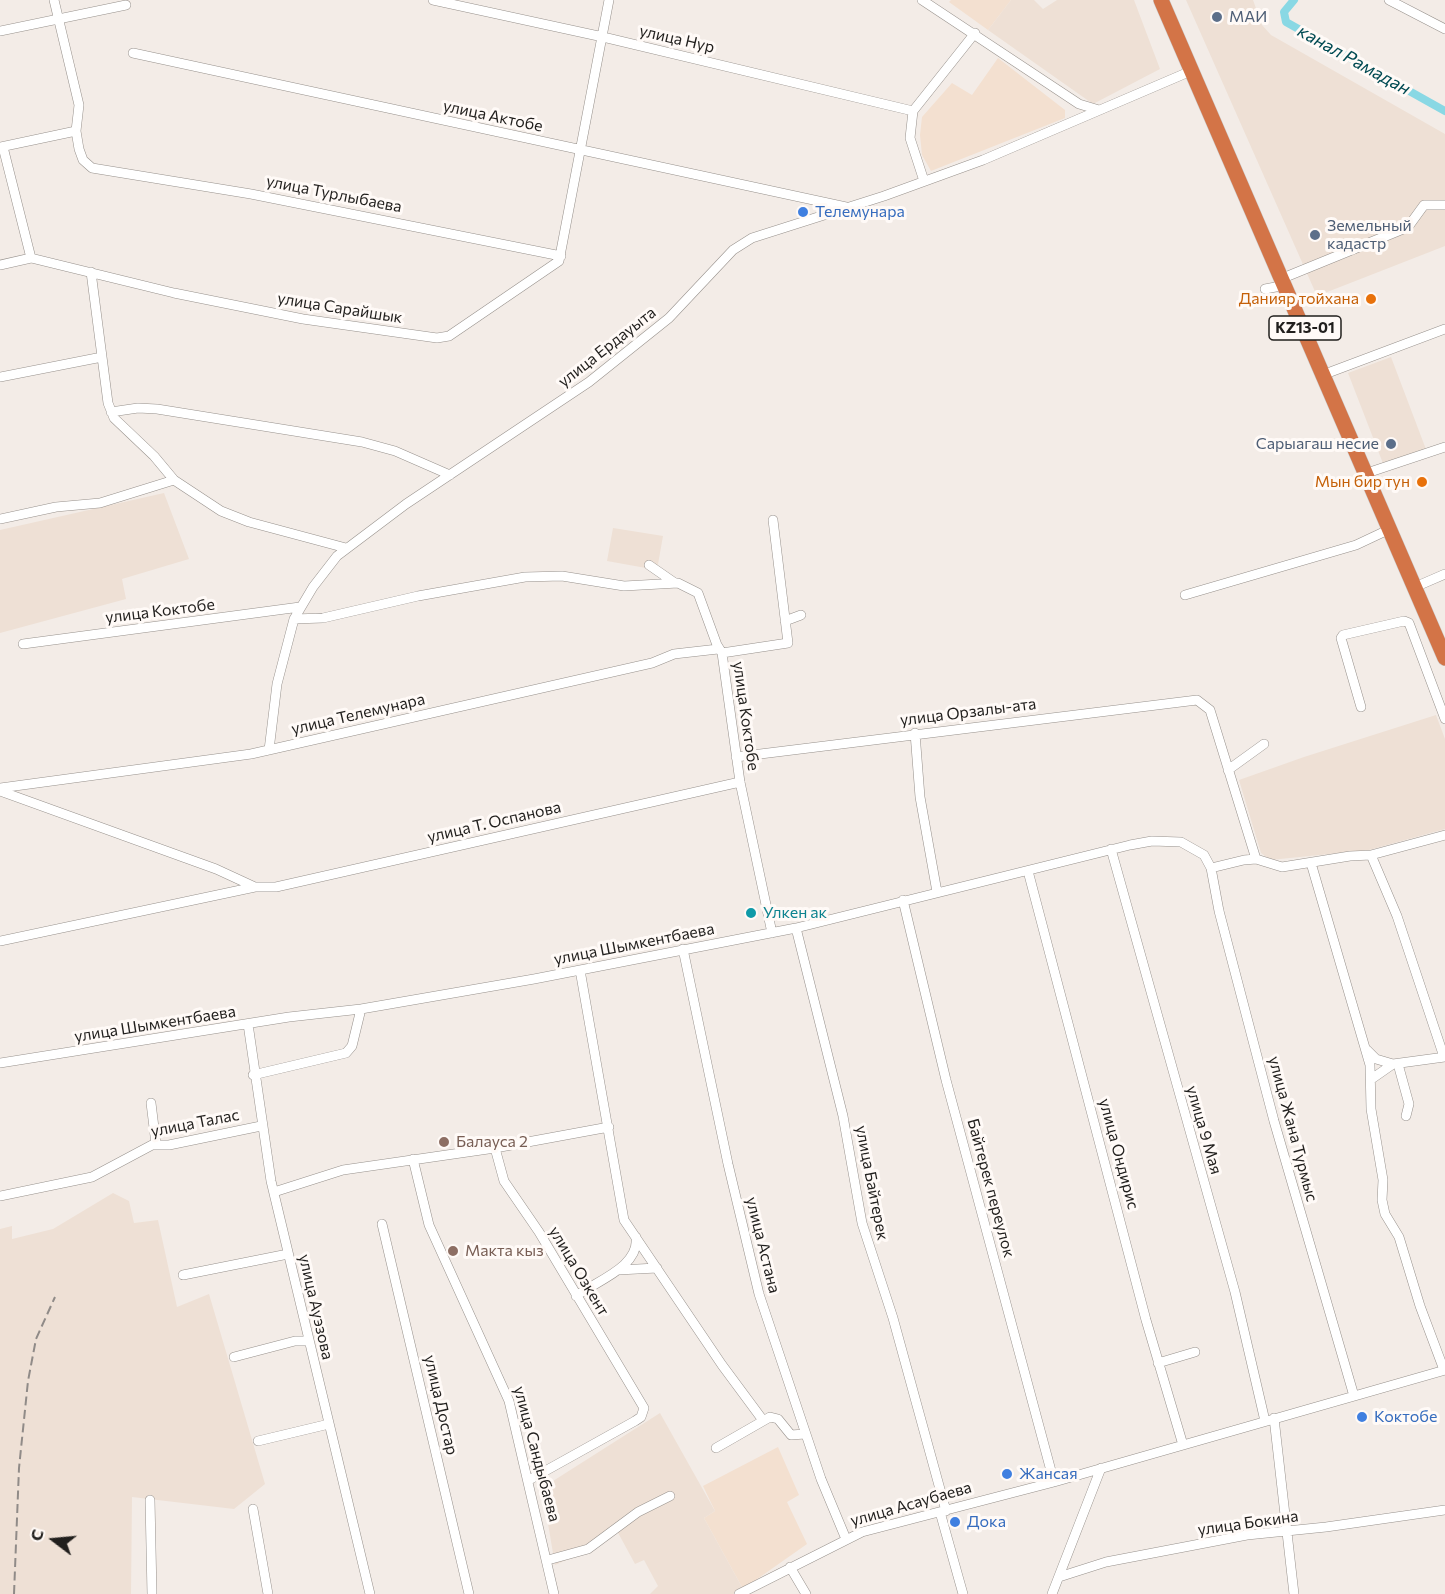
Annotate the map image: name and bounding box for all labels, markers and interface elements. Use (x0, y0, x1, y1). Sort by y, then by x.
place label: МАИ (1229, 7, 1267, 27)
marker: МАИ (1210, 10, 1224, 24)
water label: канал Рамадан (1294, 20, 1414, 100)
street label: улица Нур (638, 21, 716, 57)
street label: улица Актобе (441, 96, 545, 136)
street label: улица Турлыбаева (265, 171, 403, 217)
place label: Телемунара (815, 202, 905, 222)
marker: Телемунара (796, 205, 810, 219)
place label: Земельный кадастр (1327, 216, 1412, 254)
marker: Земельный кадастр (1308, 228, 1322, 242)
street label: улица Сарайшык (276, 289, 404, 327)
place label: Данияр тойхана (1239, 289, 1359, 309)
marker: Данияр тойхана (1364, 292, 1378, 306)
street label: улица Ердауыта (554, 303, 660, 391)
road number: KZ13-01 (1269, 316, 1341, 340)
place label: Сарыагаш несие (1256, 434, 1379, 454)
marker: Сарыагаш несие (1384, 437, 1398, 451)
place label: Мын бир тун (1315, 472, 1410, 492)
marker: Мын бир тун (1415, 475, 1429, 489)
street label: улица Коктобе (104, 595, 216, 627)
street label: улица Коктобе (729, 660, 763, 772)
street label: улица Телемунара (289, 689, 427, 739)
street label: улица Орзалы-ата (899, 694, 1037, 730)
street label: улица Т. Оспанова (425, 797, 563, 847)
place label: Улкен ак (763, 903, 827, 923)
marker: Улкен ак (744, 906, 758, 920)
street label: улица Шымкентбаева (552, 919, 716, 969)
street label: улица Шымкентбаева (73, 1002, 237, 1046)
street label: улица Жана Турмыс (1264, 1054, 1322, 1204)
street label: улица 9 Мая (1182, 1083, 1226, 1177)
street label: улица Ондирис (1095, 1096, 1143, 1212)
street label: улица Талас (149, 1105, 241, 1141)
street label: Байтерек переулок (963, 1116, 1019, 1260)
street label: улица Байтерек (851, 1124, 893, 1242)
place label: Балауса 2 (456, 1132, 528, 1152)
marker: Балауса 2 (437, 1135, 451, 1149)
street label: улица Астана (742, 1195, 784, 1295)
street label: улица Озкент (545, 1223, 613, 1319)
place label: Макта кыз (465, 1241, 544, 1261)
marker: Макта кыз (446, 1244, 460, 1258)
street label: улица Ауэзова (295, 1252, 337, 1362)
street label: улица Достар (420, 1353, 462, 1457)
street label: улица Сандыбаева (510, 1384, 564, 1524)
place label: Коктобе (1374, 1407, 1437, 1427)
marker: Коктобе (1355, 1410, 1369, 1424)
place label: Жансая (1019, 1464, 1078, 1484)
marker: Жансая (1000, 1467, 1014, 1481)
street label: улица Асаубаева (848, 1478, 974, 1530)
street label: улица Бокина (1196, 1506, 1300, 1540)
north arrow (24, 1510, 84, 1570)
place label: Дока (967, 1512, 1006, 1532)
marker: Дока (948, 1515, 962, 1529)
text: С (26, 1527, 47, 1543)

